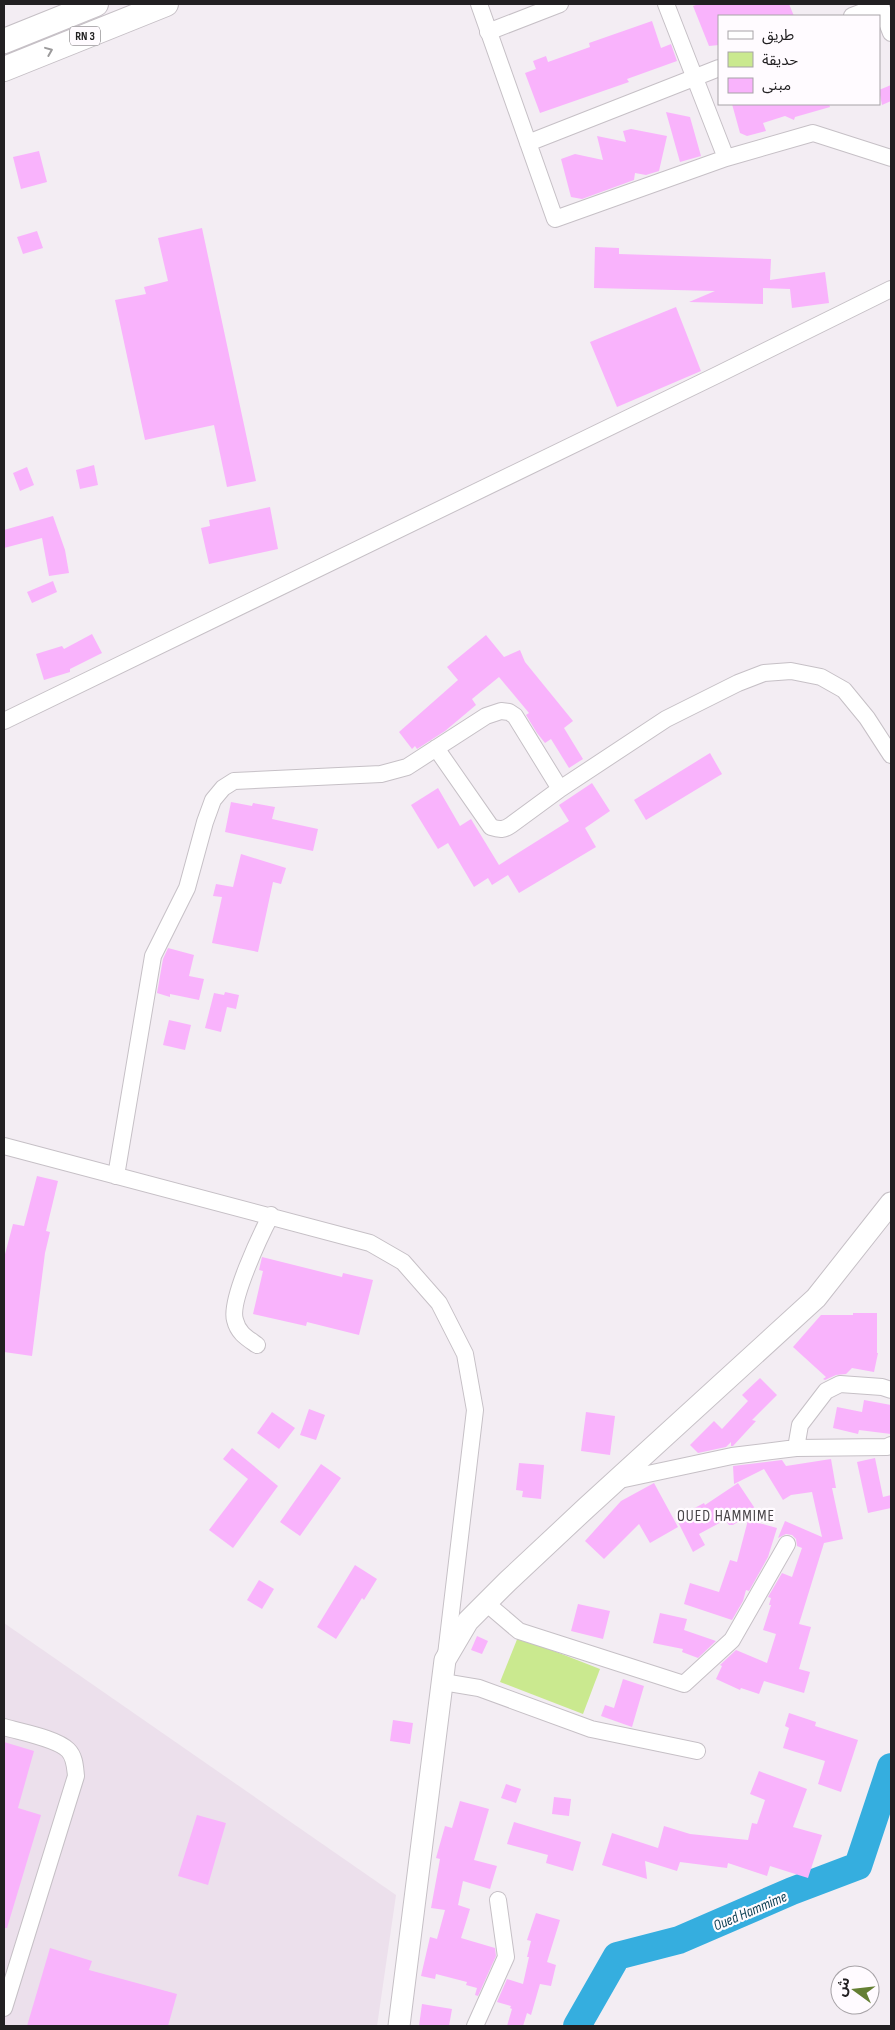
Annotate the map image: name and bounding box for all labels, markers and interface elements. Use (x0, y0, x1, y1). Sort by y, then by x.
legend (718, 15, 880, 105)
text: طريق (762, 26, 794, 45)
road number: RN 3 (70, 27, 100, 46)
one-way arrow (44, 46, 53, 57)
text: حديقة (762, 51, 798, 70)
text: مبنى (762, 76, 791, 95)
district label: OUED HAMMIME (677, 1507, 775, 1526)
water label: Oued Hammime (711, 1887, 790, 1935)
north arrow (830, 1965, 880, 2015)
text: ش (832, 1975, 854, 1998)

